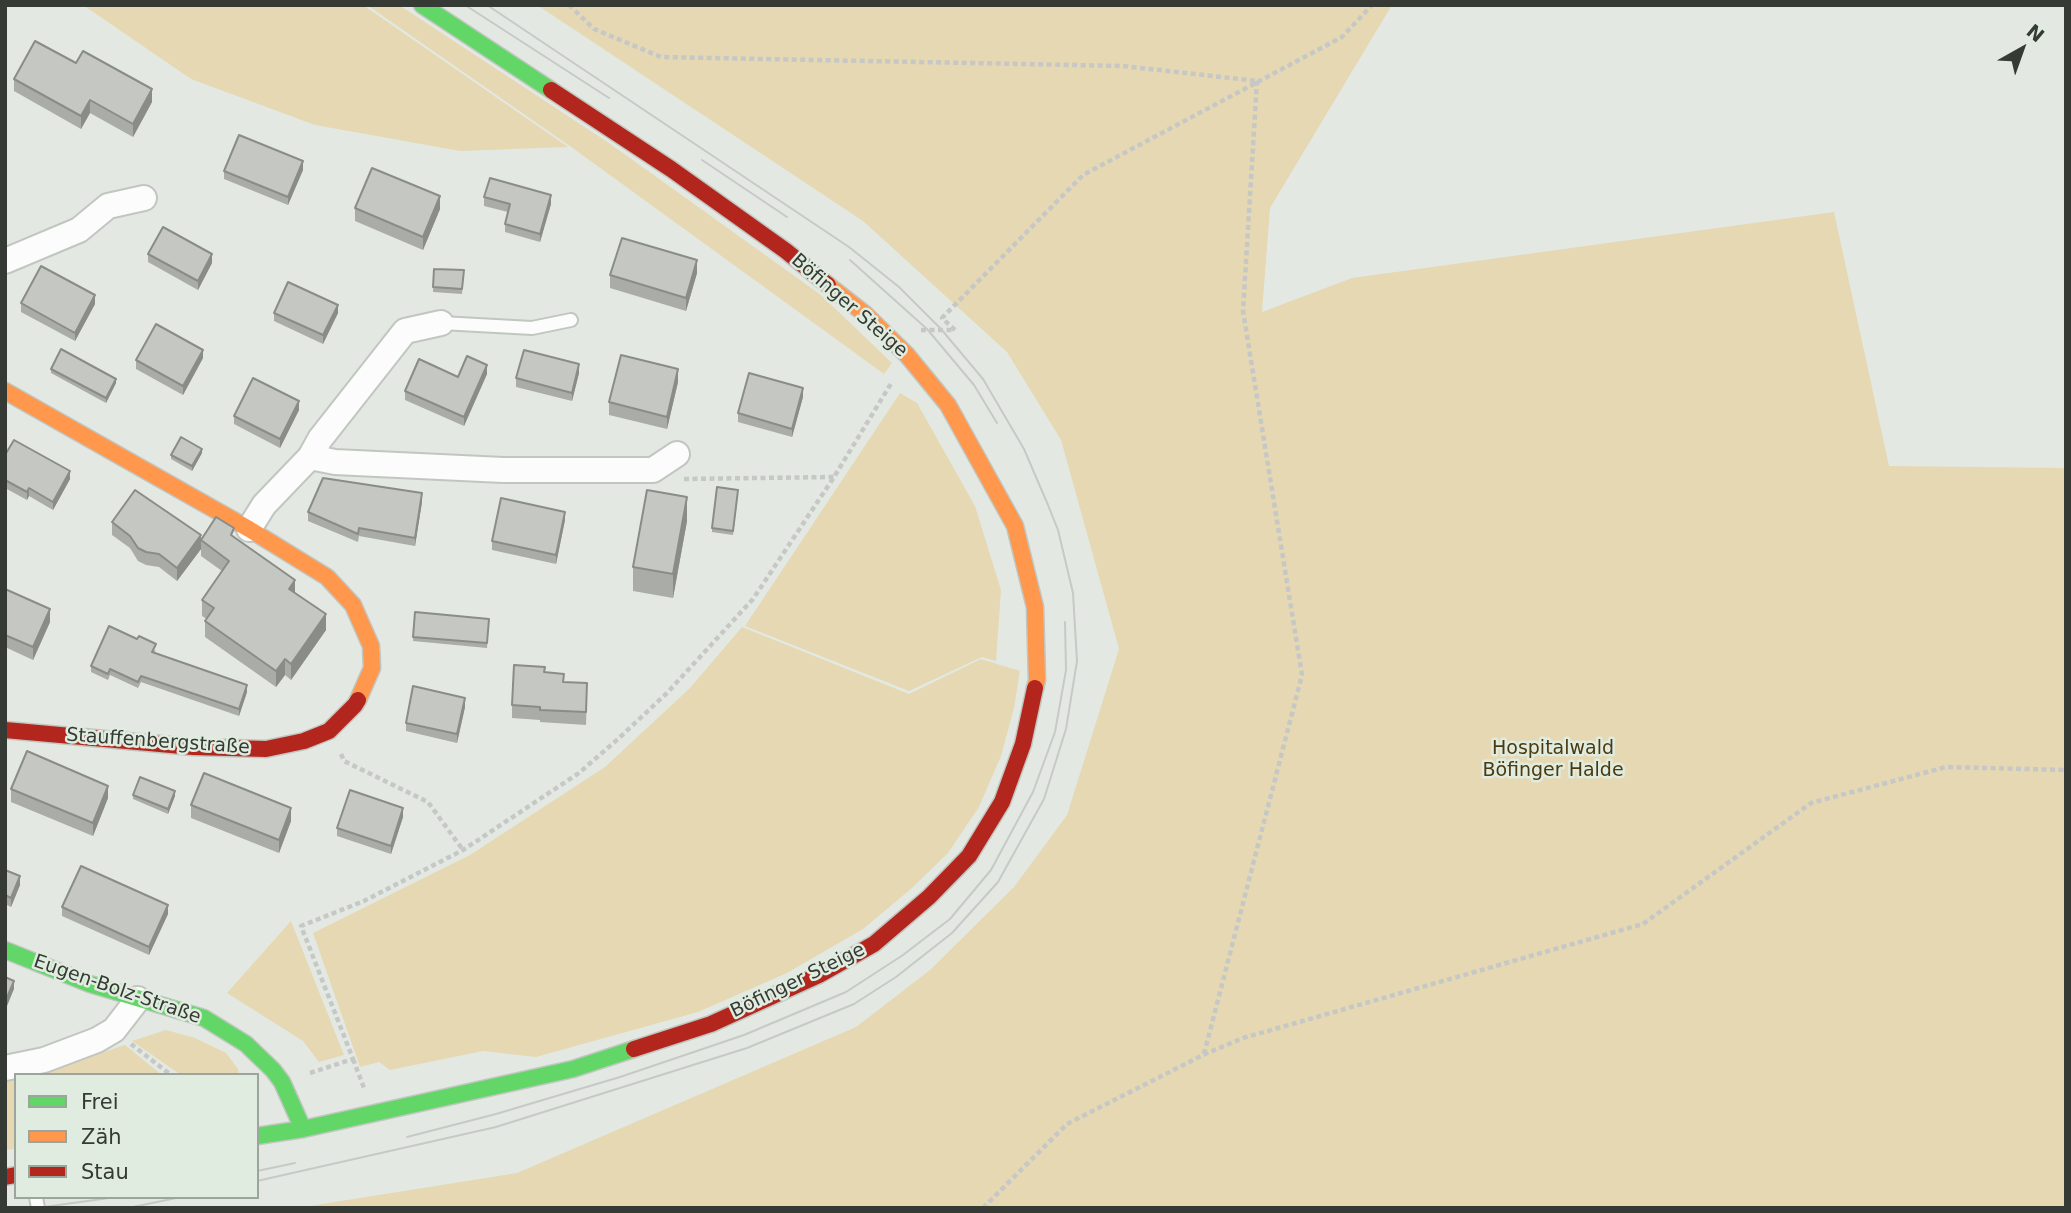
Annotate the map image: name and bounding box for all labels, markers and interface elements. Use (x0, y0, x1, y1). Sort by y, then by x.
north arrow (1987, 14, 2057, 84)
text: N (2022, 19, 2049, 46)
street label: Böfinger Steige (786, 249, 912, 363)
street label: Stauffenbergstraße (66, 724, 250, 760)
park label: Hospitalwald Böfinger Halde (1482, 738, 1624, 782)
street label: Böfinger Steige (727, 939, 869, 1023)
street label: Eugen-Bolz-Straße (30, 951, 204, 1029)
legend (14, 1073, 259, 1199)
text: Frei (81, 1090, 118, 1114)
text: Zäh (81, 1125, 122, 1149)
text: Stau (81, 1160, 129, 1184)

